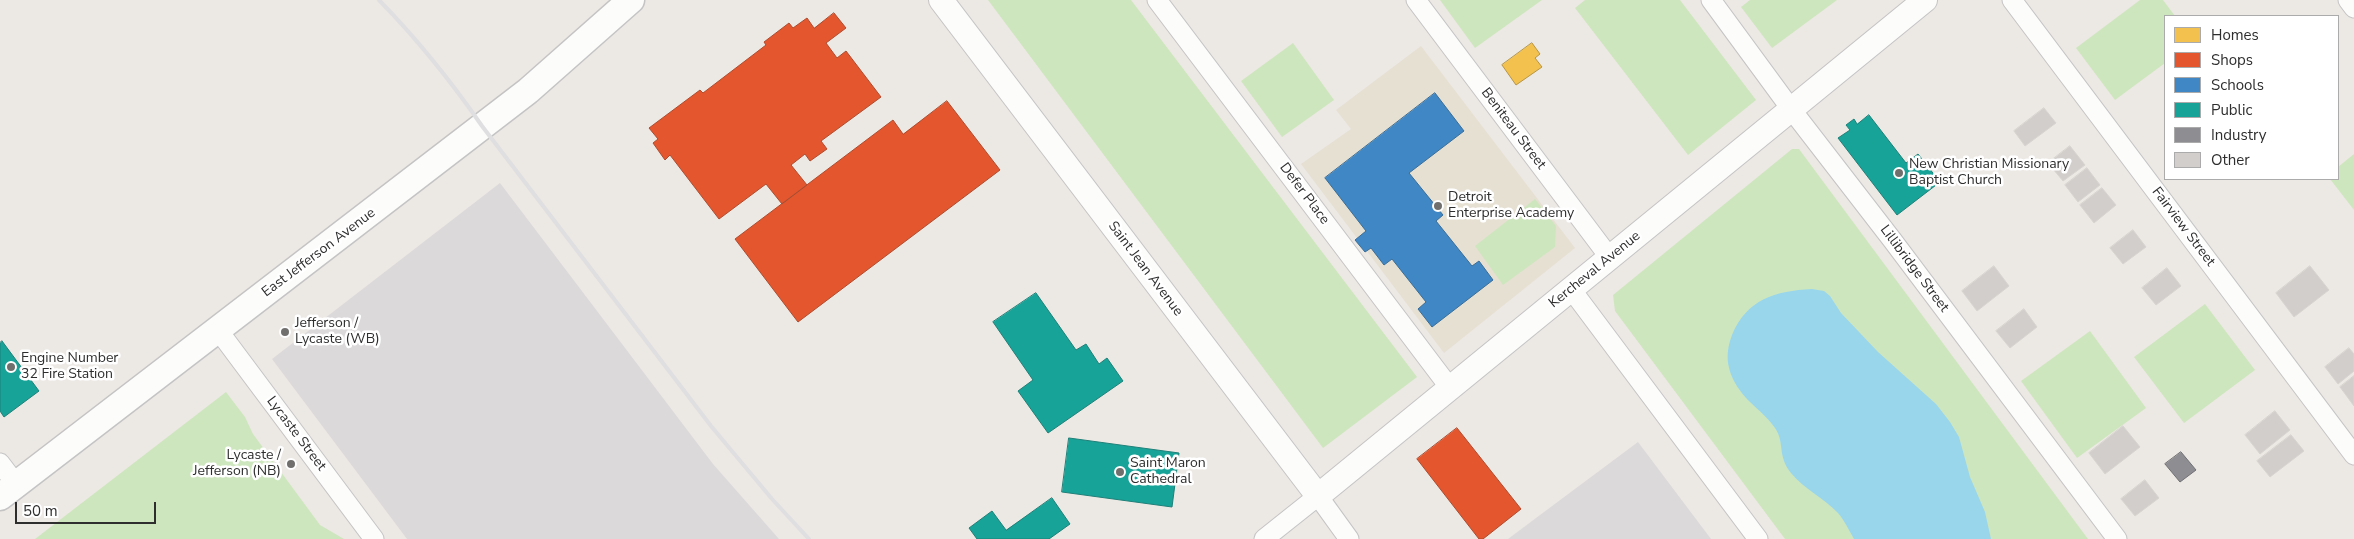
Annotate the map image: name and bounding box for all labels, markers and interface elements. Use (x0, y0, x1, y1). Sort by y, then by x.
legend (2164, 15, 2339, 180)
text: Homes (2211, 25, 2259, 45)
text: Shops (2211, 50, 2253, 70)
text: Schools (2211, 75, 2264, 95)
street label: Beniteau Street (1477, 85, 1549, 173)
text: Public (2211, 100, 2252, 120)
text: Industry (2211, 125, 2266, 145)
text: Other (2211, 150, 2250, 170)
place label: New Christian Missionary Baptist Church (1909, 157, 2069, 190)
street label: Defer Place (1275, 160, 1333, 228)
marker: New Christian Missionary Baptist Church (1893, 167, 1905, 179)
street label: Fairview Street (2148, 184, 2218, 270)
place label: Detroit Enterprise Academy (1448, 190, 1574, 222)
marker: Detroit Enterprise Academy (1432, 200, 1444, 212)
street label: East Jefferson Avenue (259, 205, 379, 301)
street label: Saint Jean Avenue (1104, 218, 1186, 320)
street label: Lillibridge Street (1876, 222, 1952, 316)
street label: Kercheval Avenue (1546, 228, 1644, 312)
place label: Jefferson / Lycaste (WB) (295, 316, 380, 348)
marker: Jefferson / Lycaste (WB) (279, 326, 291, 338)
place label: Engine Number 32 Fire Station (21, 351, 118, 384)
marker: Engine Number 32 Fire Station (5, 361, 17, 373)
street label: Lycaste Street (263, 394, 329, 474)
place label: Lycaste / Jefferson (NB) (193, 448, 281, 481)
place label: Saint Maron Cathedral (1130, 456, 1206, 488)
marker: Lycaste / Jefferson (NB) (285, 458, 297, 470)
marker: Saint Maron Cathedral (1114, 466, 1126, 478)
scale bar (18, 492, 159, 524)
text: 50 m (23, 501, 58, 521)

